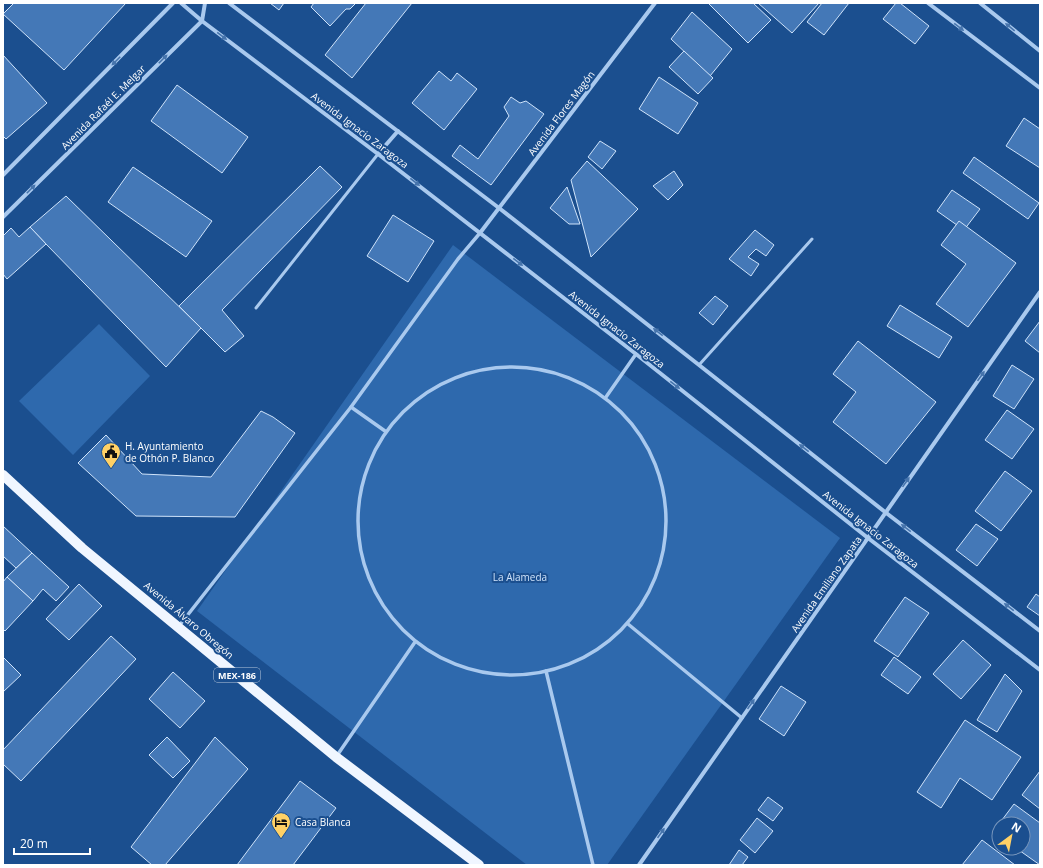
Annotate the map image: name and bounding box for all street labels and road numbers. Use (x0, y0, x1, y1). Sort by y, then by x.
street label: Avenida Rafaél E. Melgar (58, 62, 148, 152)
street label: Avenida Flores Magón (524, 68, 598, 158)
street label: Avenida Ignacio Zaragoza (309, 89, 411, 171)
street label: Avenida Ignacio Zaragoza (566, 287, 668, 371)
street label: Avenida Ignacio Zaragoza (820, 487, 922, 571)
street label: Avenida Emiliano Zapata (787, 533, 865, 635)
street label: Avenida Álvaro Obregón (141, 578, 237, 662)
road number: MEX-186 (214, 668, 260, 682)

